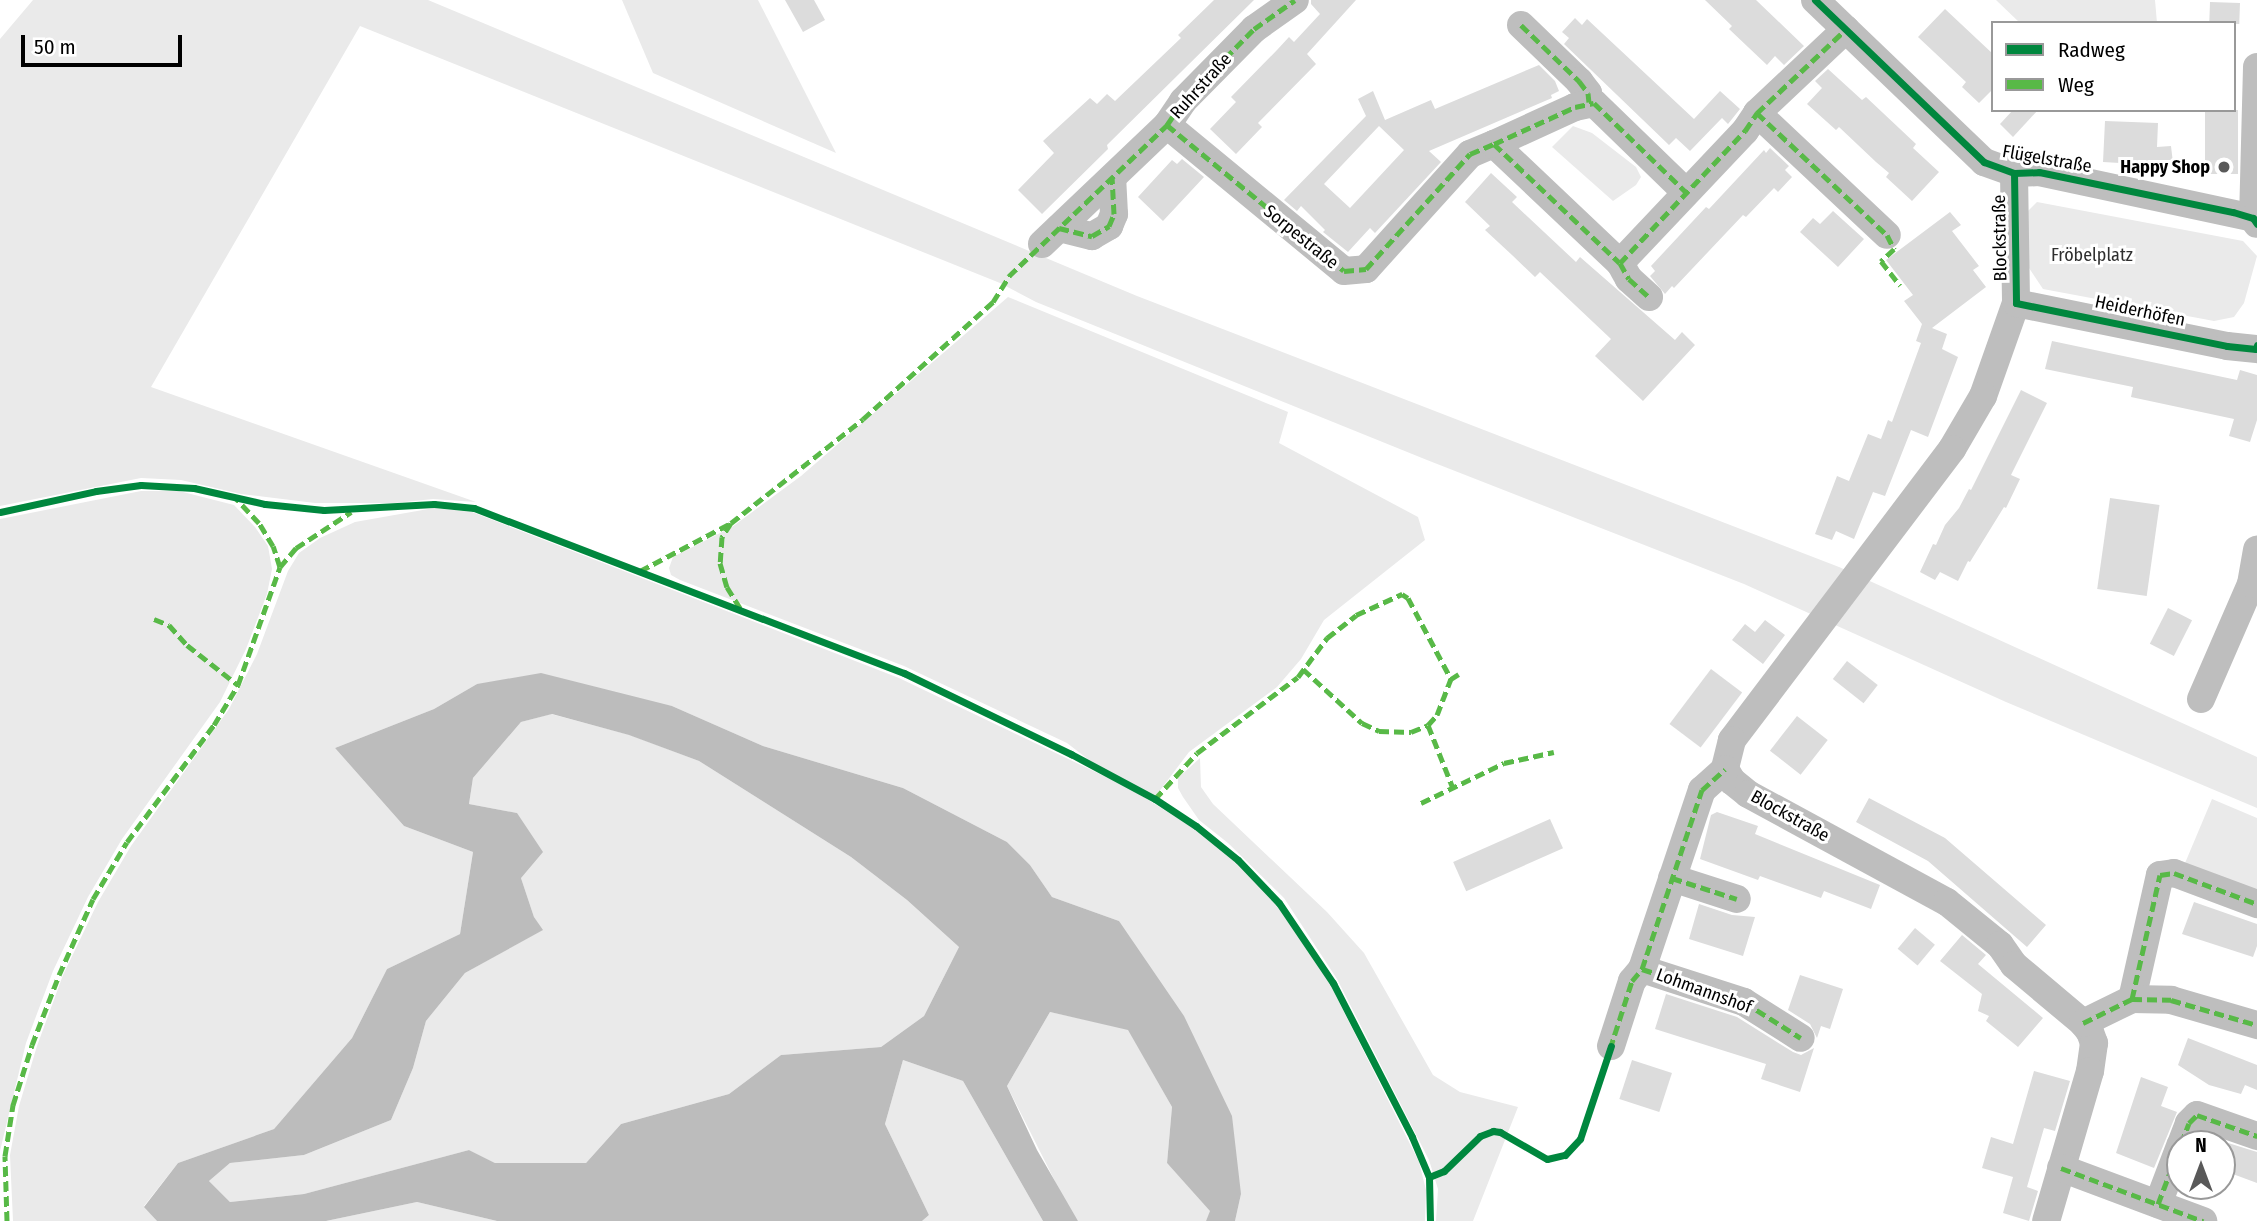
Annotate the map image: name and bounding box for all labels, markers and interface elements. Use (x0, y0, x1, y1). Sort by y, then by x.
scale bar (24, 21, 186, 65)
legend (1991, 21, 2236, 112)
text: 50 m (34, 34, 76, 60)
text: Radweg (2058, 37, 2125, 63)
street label: Ruhrstraße (1166, 49, 1236, 123)
text: Weg (2058, 72, 2094, 98)
street label: Flügelstraße (2001, 141, 2093, 177)
place label: Happy Shop (2120, 156, 2210, 178)
marker: Happy Shop (2216, 159, 2232, 175)
street label: Blockstraße (1988, 195, 2012, 281)
street label: Sorpestraße (1259, 200, 1343, 274)
park label: Fröbelplatz (2051, 244, 2133, 266)
street label: Heiderhöfen (2093, 291, 2187, 331)
street label: Blockstraße (1747, 786, 1833, 846)
street label: Lohmannshof (1653, 964, 1755, 1018)
north arrow (2166, 1130, 2236, 1200)
text: N (2195, 1134, 2207, 1157)

